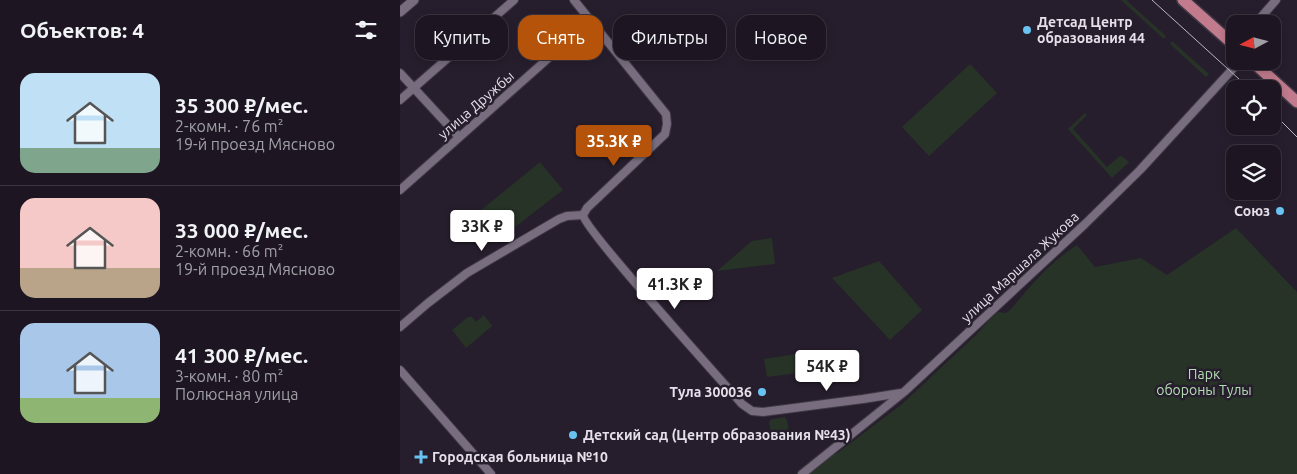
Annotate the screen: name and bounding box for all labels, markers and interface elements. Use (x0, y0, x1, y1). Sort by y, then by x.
place label: Детсад Центр образования 44 (1037, 14, 1145, 46)
chip: Купить (415, 15, 508, 60)
chip: Снять (518, 15, 603, 60)
chip: Фильтры (613, 15, 726, 60)
chip: Новое (736, 15, 826, 60)
north arrow (1226, 15, 1281, 70)
map controls (1226, 15, 1281, 200)
icon: filters (352, 16, 380, 44)
text: Объектов: 4 (20, 18, 144, 42)
marker: Детсад Центр образования 44 (1021, 24, 1033, 36)
street label: улица Дружбы (435, 68, 517, 142)
button: locate (1226, 80, 1281, 135)
icon: home (60, 93, 120, 153)
text: 35 300 ₽/мес. (175, 93, 308, 117)
text: 2-комн. · 76 m² (175, 117, 283, 135)
pin: 35.3K ₽ (568, 124, 660, 167)
text: 35.3K ₽ (587, 132, 641, 150)
text: 19-й проезд Мясново (175, 135, 335, 153)
button: layers (1226, 145, 1281, 200)
place label: Союз (1234, 203, 1270, 219)
marker: Союз (1274, 205, 1286, 217)
street label: улица Маршала Жукова (958, 208, 1082, 326)
pin: 33K ₽ (447, 210, 517, 252)
text: 33K ₽ (461, 217, 503, 235)
icon: home (60, 218, 120, 278)
text: 33 000 ₽/мес. (175, 218, 308, 242)
text: 2-комн. · 66 m² (175, 242, 283, 260)
text: 19-й проезд Мясново (175, 260, 335, 278)
pin: 41.3K ₽ (629, 268, 721, 310)
text: 41.3K ₽ (648, 275, 702, 293)
icon: home (60, 343, 120, 403)
text: 41 300 ₽/мес. (175, 343, 308, 367)
pin: 54K ₽ (792, 350, 862, 392)
text: 54K ₽ (806, 357, 848, 375)
park label: Парк обороны Тулы (1156, 366, 1252, 398)
text: 3-комн. · 80 m² (175, 367, 283, 385)
place label: Тула 300036 (670, 384, 752, 400)
text: Полюсная улица (175, 385, 299, 403)
marker: Тула 300036 (756, 386, 768, 398)
place label: Детский сад (Центр образования №43) (583, 427, 851, 443)
marker: Детский сад (Центр образования №43) (567, 429, 579, 441)
place label: Городская больница №10 (432, 449, 608, 465)
marker: Городская больница №10 (414, 450, 428, 464)

